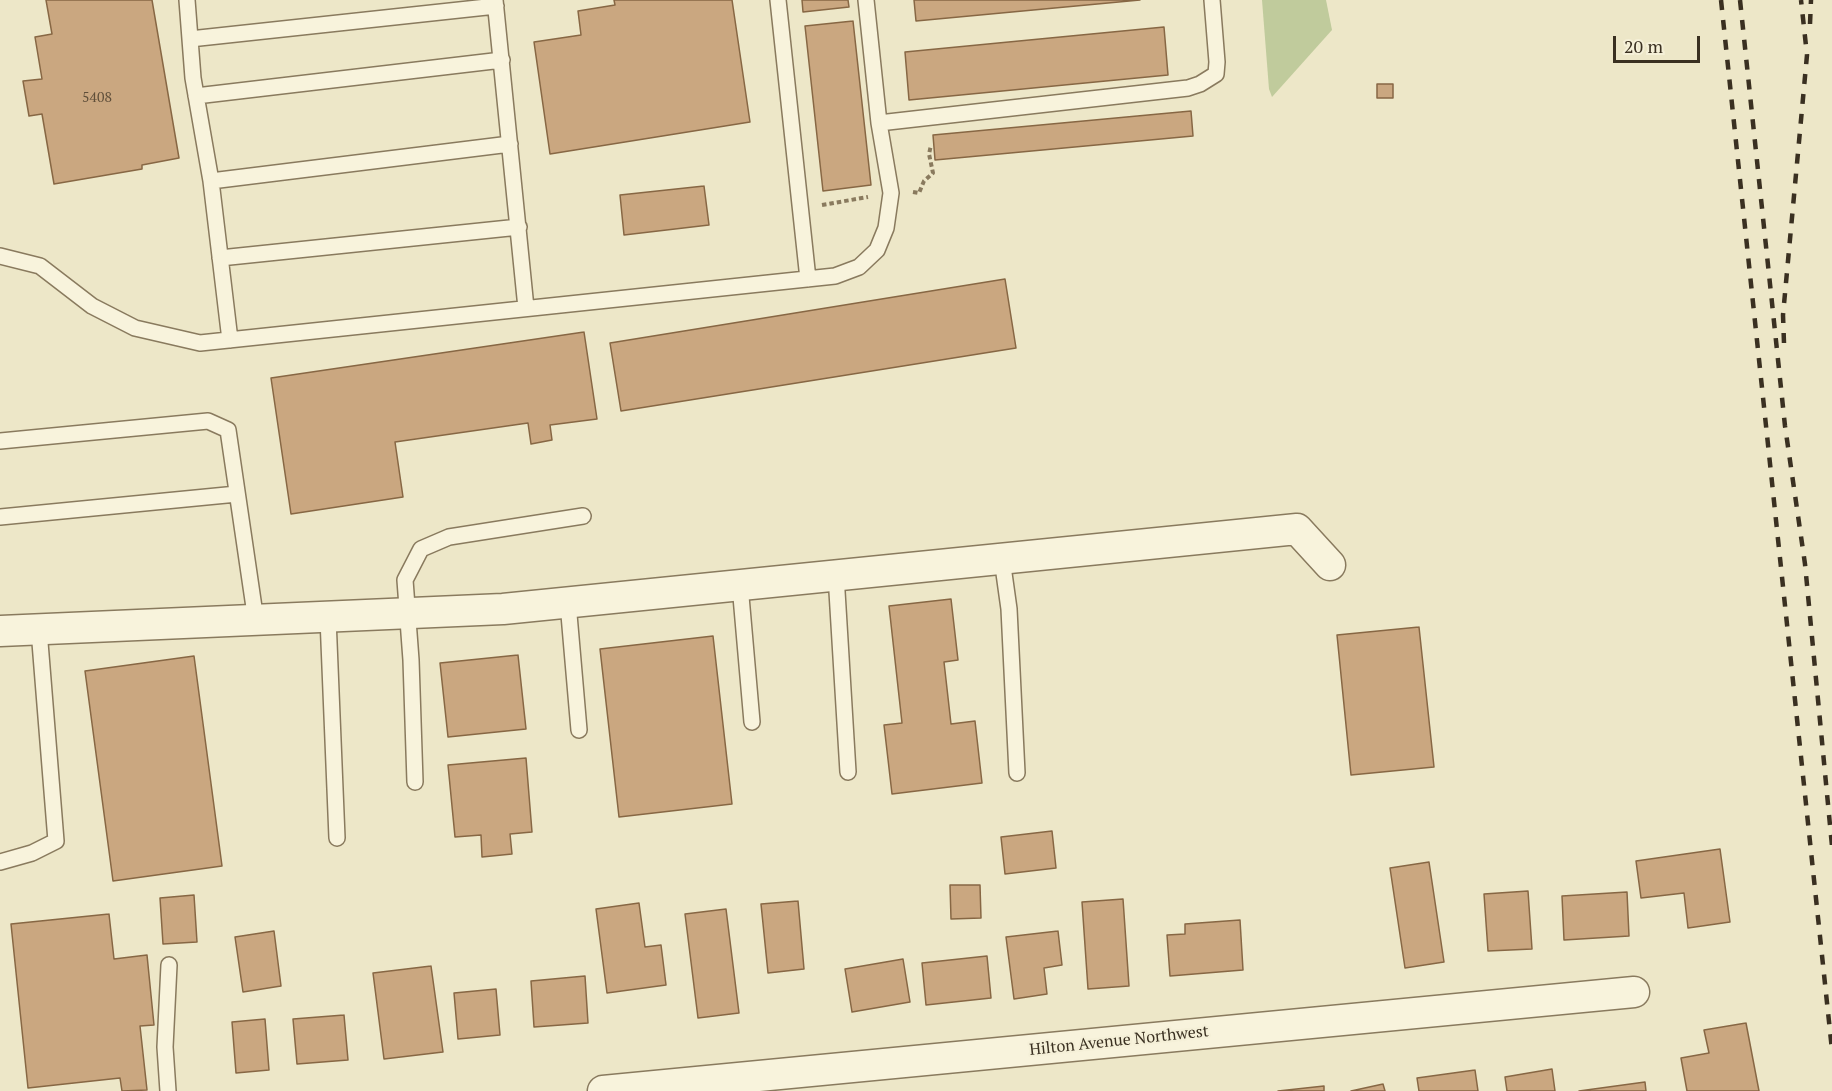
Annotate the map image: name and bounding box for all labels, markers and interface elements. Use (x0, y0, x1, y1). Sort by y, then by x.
scale bar (1616, 24, 1703, 62)
text: 20 m (1624, 34, 1663, 58)
house number: 5408 (82, 90, 112, 106)
street label: Hilton Avenue Northwest (1028, 1022, 1210, 1060)

